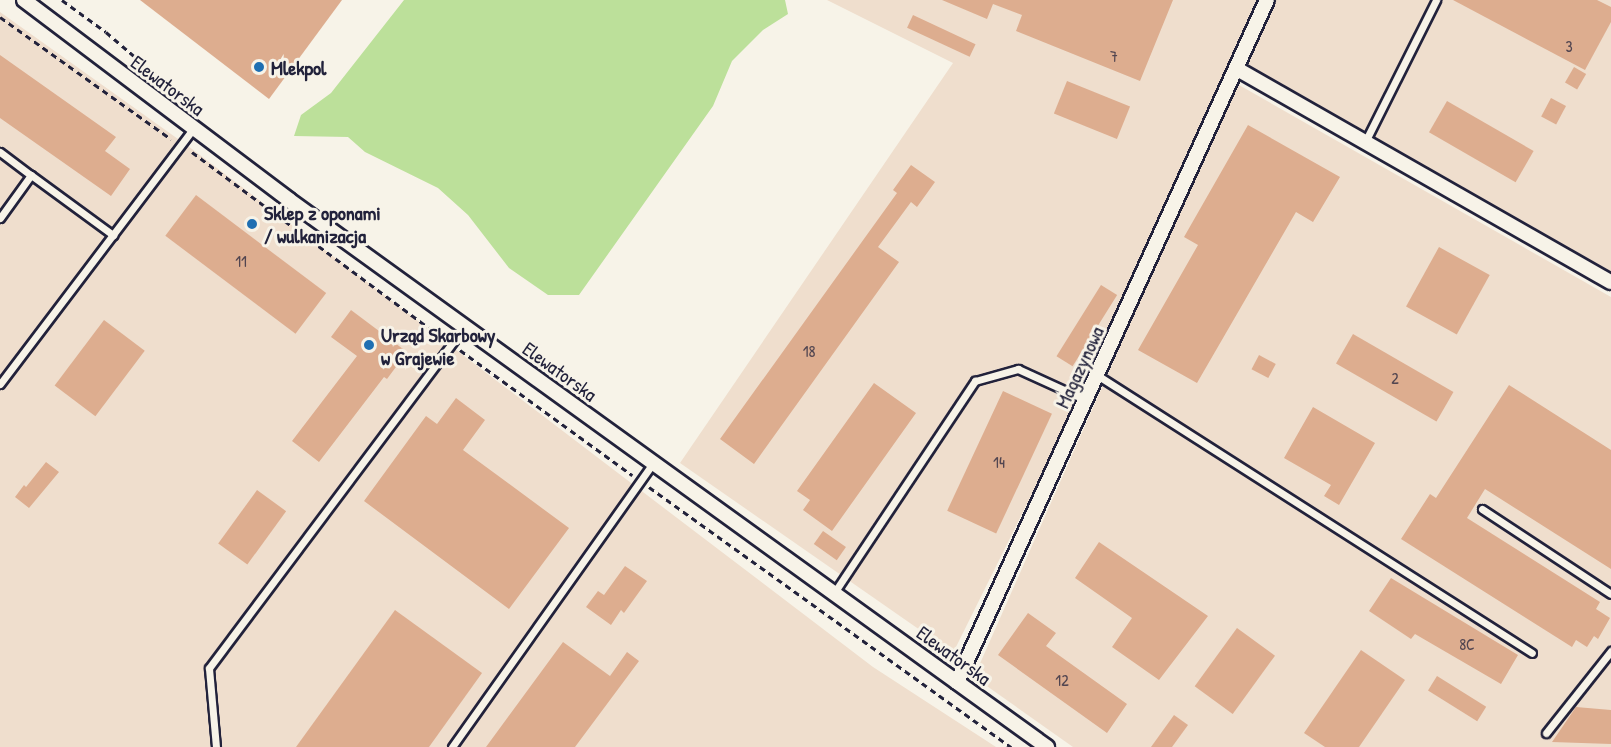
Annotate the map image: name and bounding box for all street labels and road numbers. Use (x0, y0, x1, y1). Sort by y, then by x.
street label: Elewatorska (127, 50, 209, 120)
street label: Magazynowa (1050, 322, 1108, 412)
street label: Elewatorska (518, 336, 602, 406)
street label: Elewatorska (912, 620, 996, 690)

